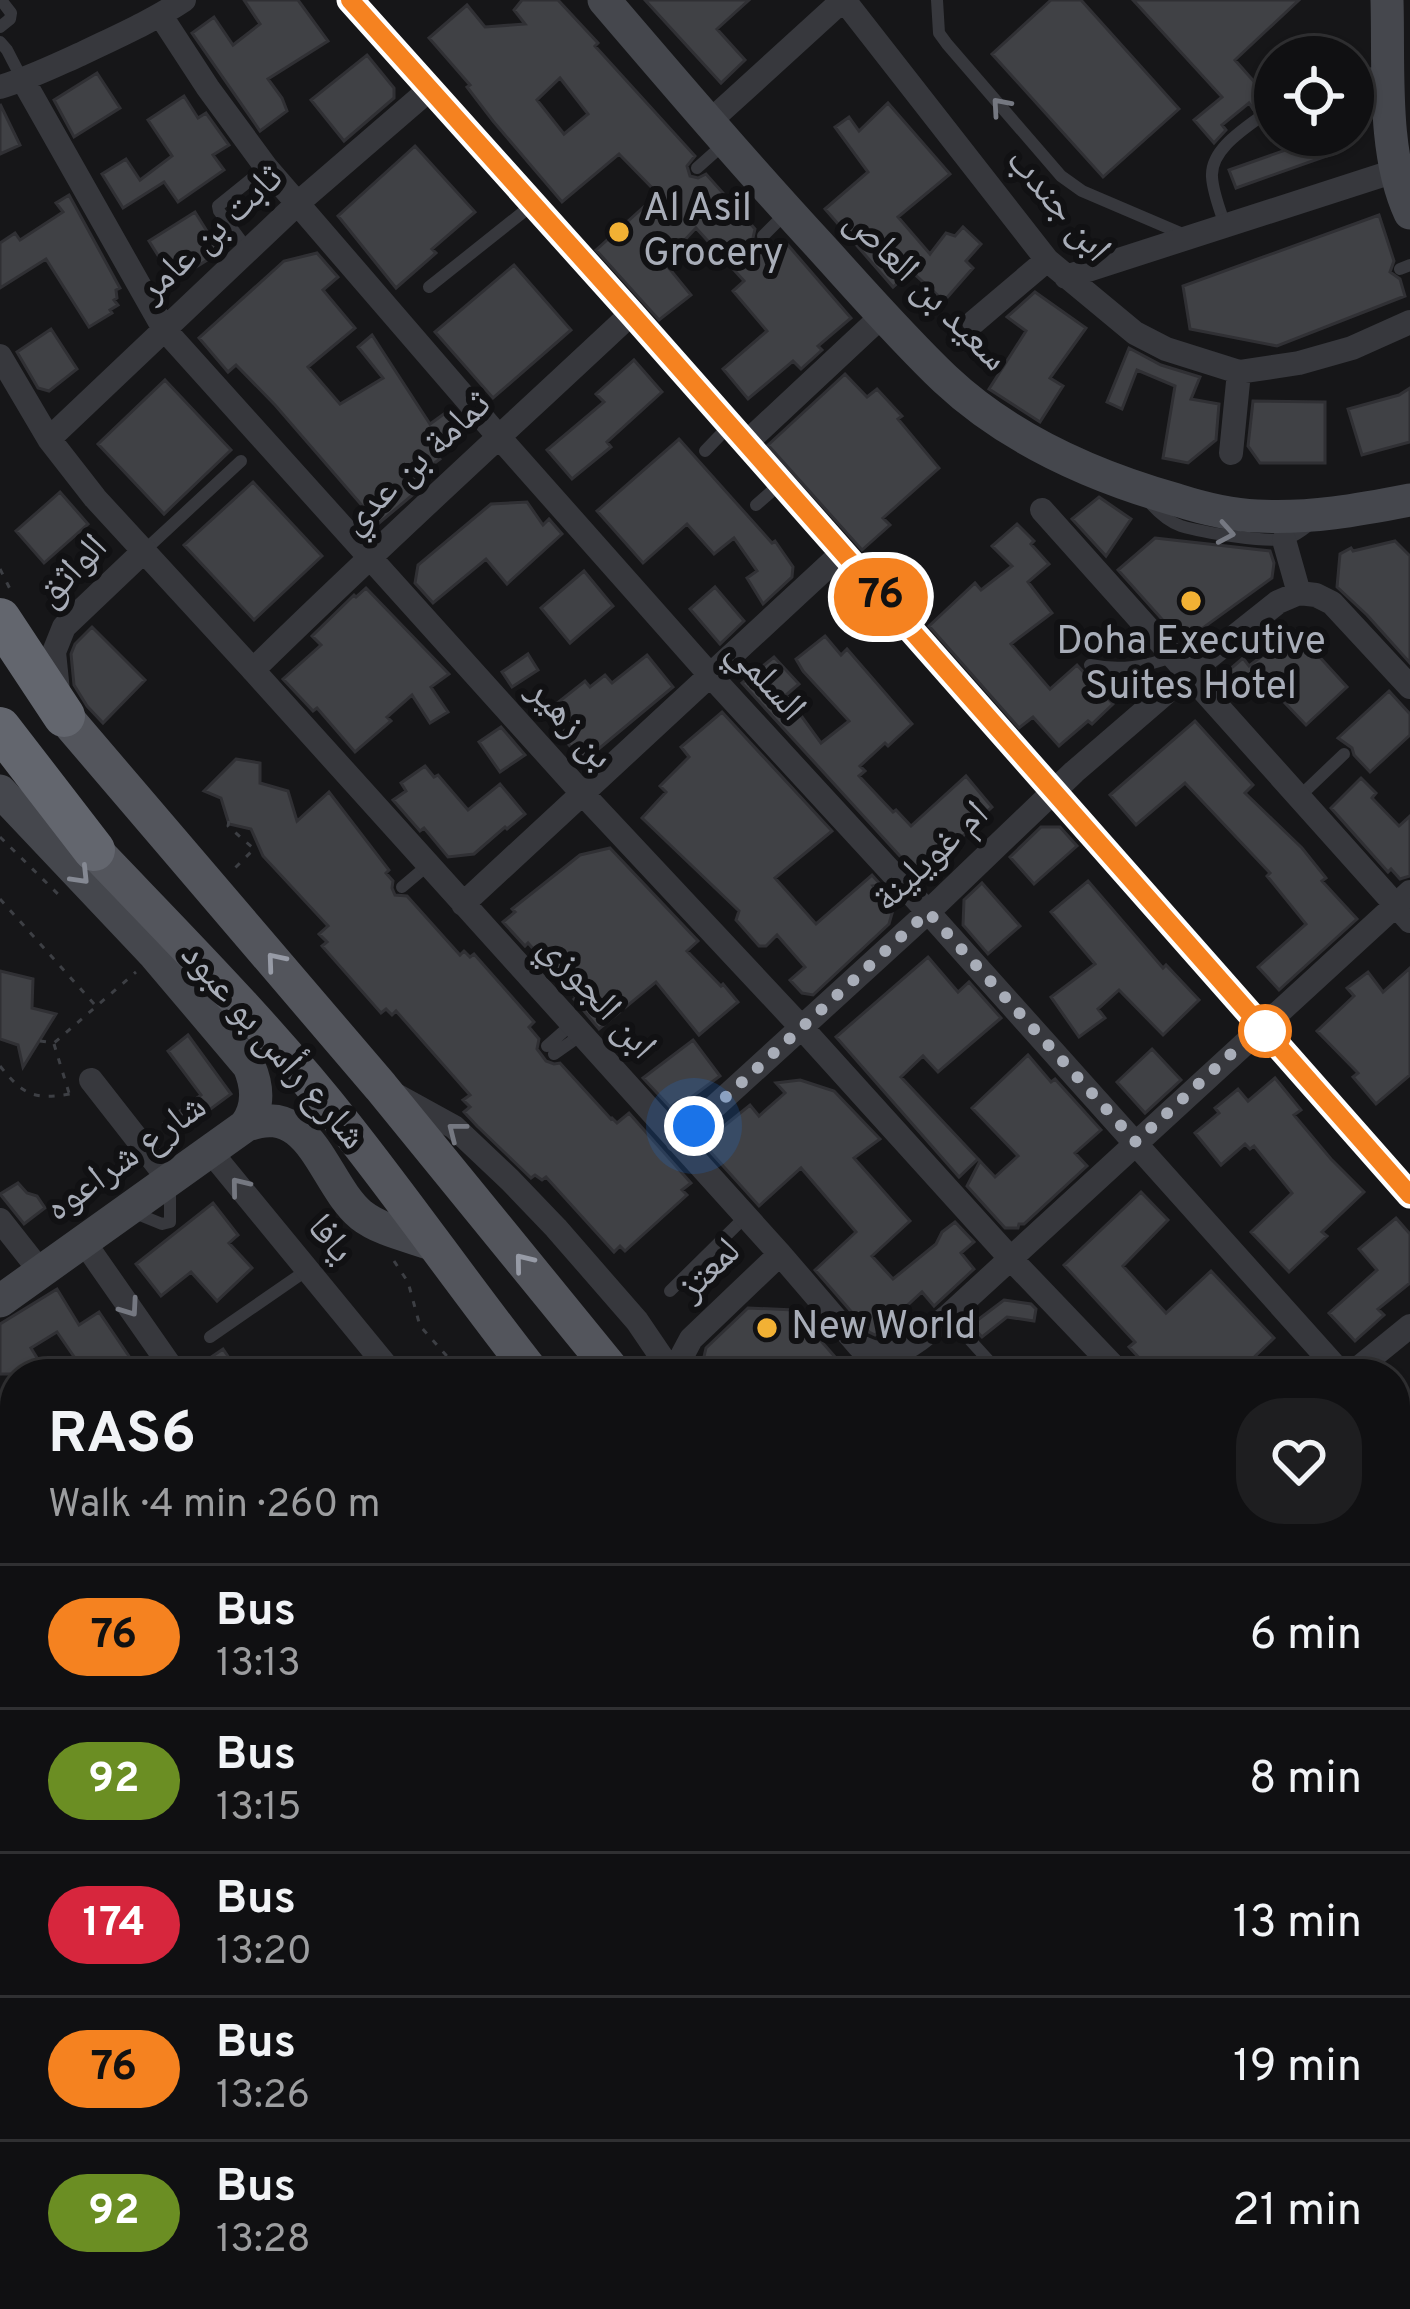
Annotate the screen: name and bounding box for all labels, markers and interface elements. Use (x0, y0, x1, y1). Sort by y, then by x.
map controls (1254, 36, 1374, 156)
button: locate (1254, 36, 1374, 156)
one-way arrow (993, 98, 1014, 120)
street label: ابن جندب (994, 138, 1120, 274)
street label: ثابت بن عامر (128, 155, 295, 315)
place label: Al Asil Grocery (643, 186, 784, 280)
street label: سعيد بن العاص (833, 199, 1017, 383)
marker: Al Asil Grocery (606, 219, 632, 245)
street label: ثمامة بن عدي (331, 382, 505, 548)
one-way arrow (1215, 520, 1235, 545)
street label: الواثق (26, 525, 120, 619)
line badge: 76 (827, 558, 935, 636)
text: 76 (858, 570, 904, 623)
marker: Doha Executive Suites Hotel (1178, 588, 1204, 614)
place label: Doha Executive Suites Hotel (1056, 619, 1326, 713)
street label: السلمي (713, 629, 815, 735)
street label: بن زهير (514, 668, 623, 781)
street label: ام غويلينة (864, 792, 1000, 924)
one-way arrow (66, 862, 88, 884)
street label: ابن الجوزي (524, 925, 665, 1073)
street label: شارع رأس بو عبود (168, 931, 378, 1161)
one-way arrow (267, 953, 289, 975)
unlabelled marker (1240, 1006, 1290, 1056)
street label: شارع شراعوه (37, 1084, 217, 1234)
your location (664, 1096, 724, 1156)
one-way arrow (447, 1124, 469, 1146)
one-way arrow (232, 1178, 253, 1200)
street label: يافا (294, 1205, 364, 1275)
street label: لمعتز (667, 1229, 752, 1314)
one-way arrow (516, 1253, 537, 1275)
one-way arrow (116, 1295, 138, 1317)
place label: New World (791, 1304, 976, 1353)
marker: New World (754, 1315, 780, 1341)
button: heart (1236, 1398, 1362, 1524)
text: RAS6 (48, 1401, 196, 1473)
text: Walk · 4 min · 260 m (48, 1482, 381, 1531)
text: Bus (216, 1584, 296, 1641)
text: 6 min (1250, 1608, 1362, 1665)
text: 76 (91, 1610, 137, 1663)
text: 13:13 (216, 1641, 301, 1690)
text: Bus (216, 1728, 296, 1785)
text: 8 min (1249, 1752, 1362, 1809)
text: 92 (88, 1754, 140, 1807)
text: 13:15 (216, 1785, 302, 1834)
text: Bus (216, 1872, 296, 1929)
text: 13 min (1233, 1896, 1362, 1953)
text: 174 (83, 1898, 145, 1951)
text: 13:20 (216, 1929, 312, 1978)
text: Bus (216, 2016, 296, 2073)
text: 19 min (1233, 2040, 1362, 2097)
text: 76 (91, 2042, 137, 2095)
text: 13:26 (216, 2073, 310, 2122)
text: Bus (216, 2160, 296, 2217)
text: 21 min (1232, 2184, 1362, 2241)
text: 92 (88, 2186, 140, 2239)
text: 13:28 (216, 2217, 311, 2266)

